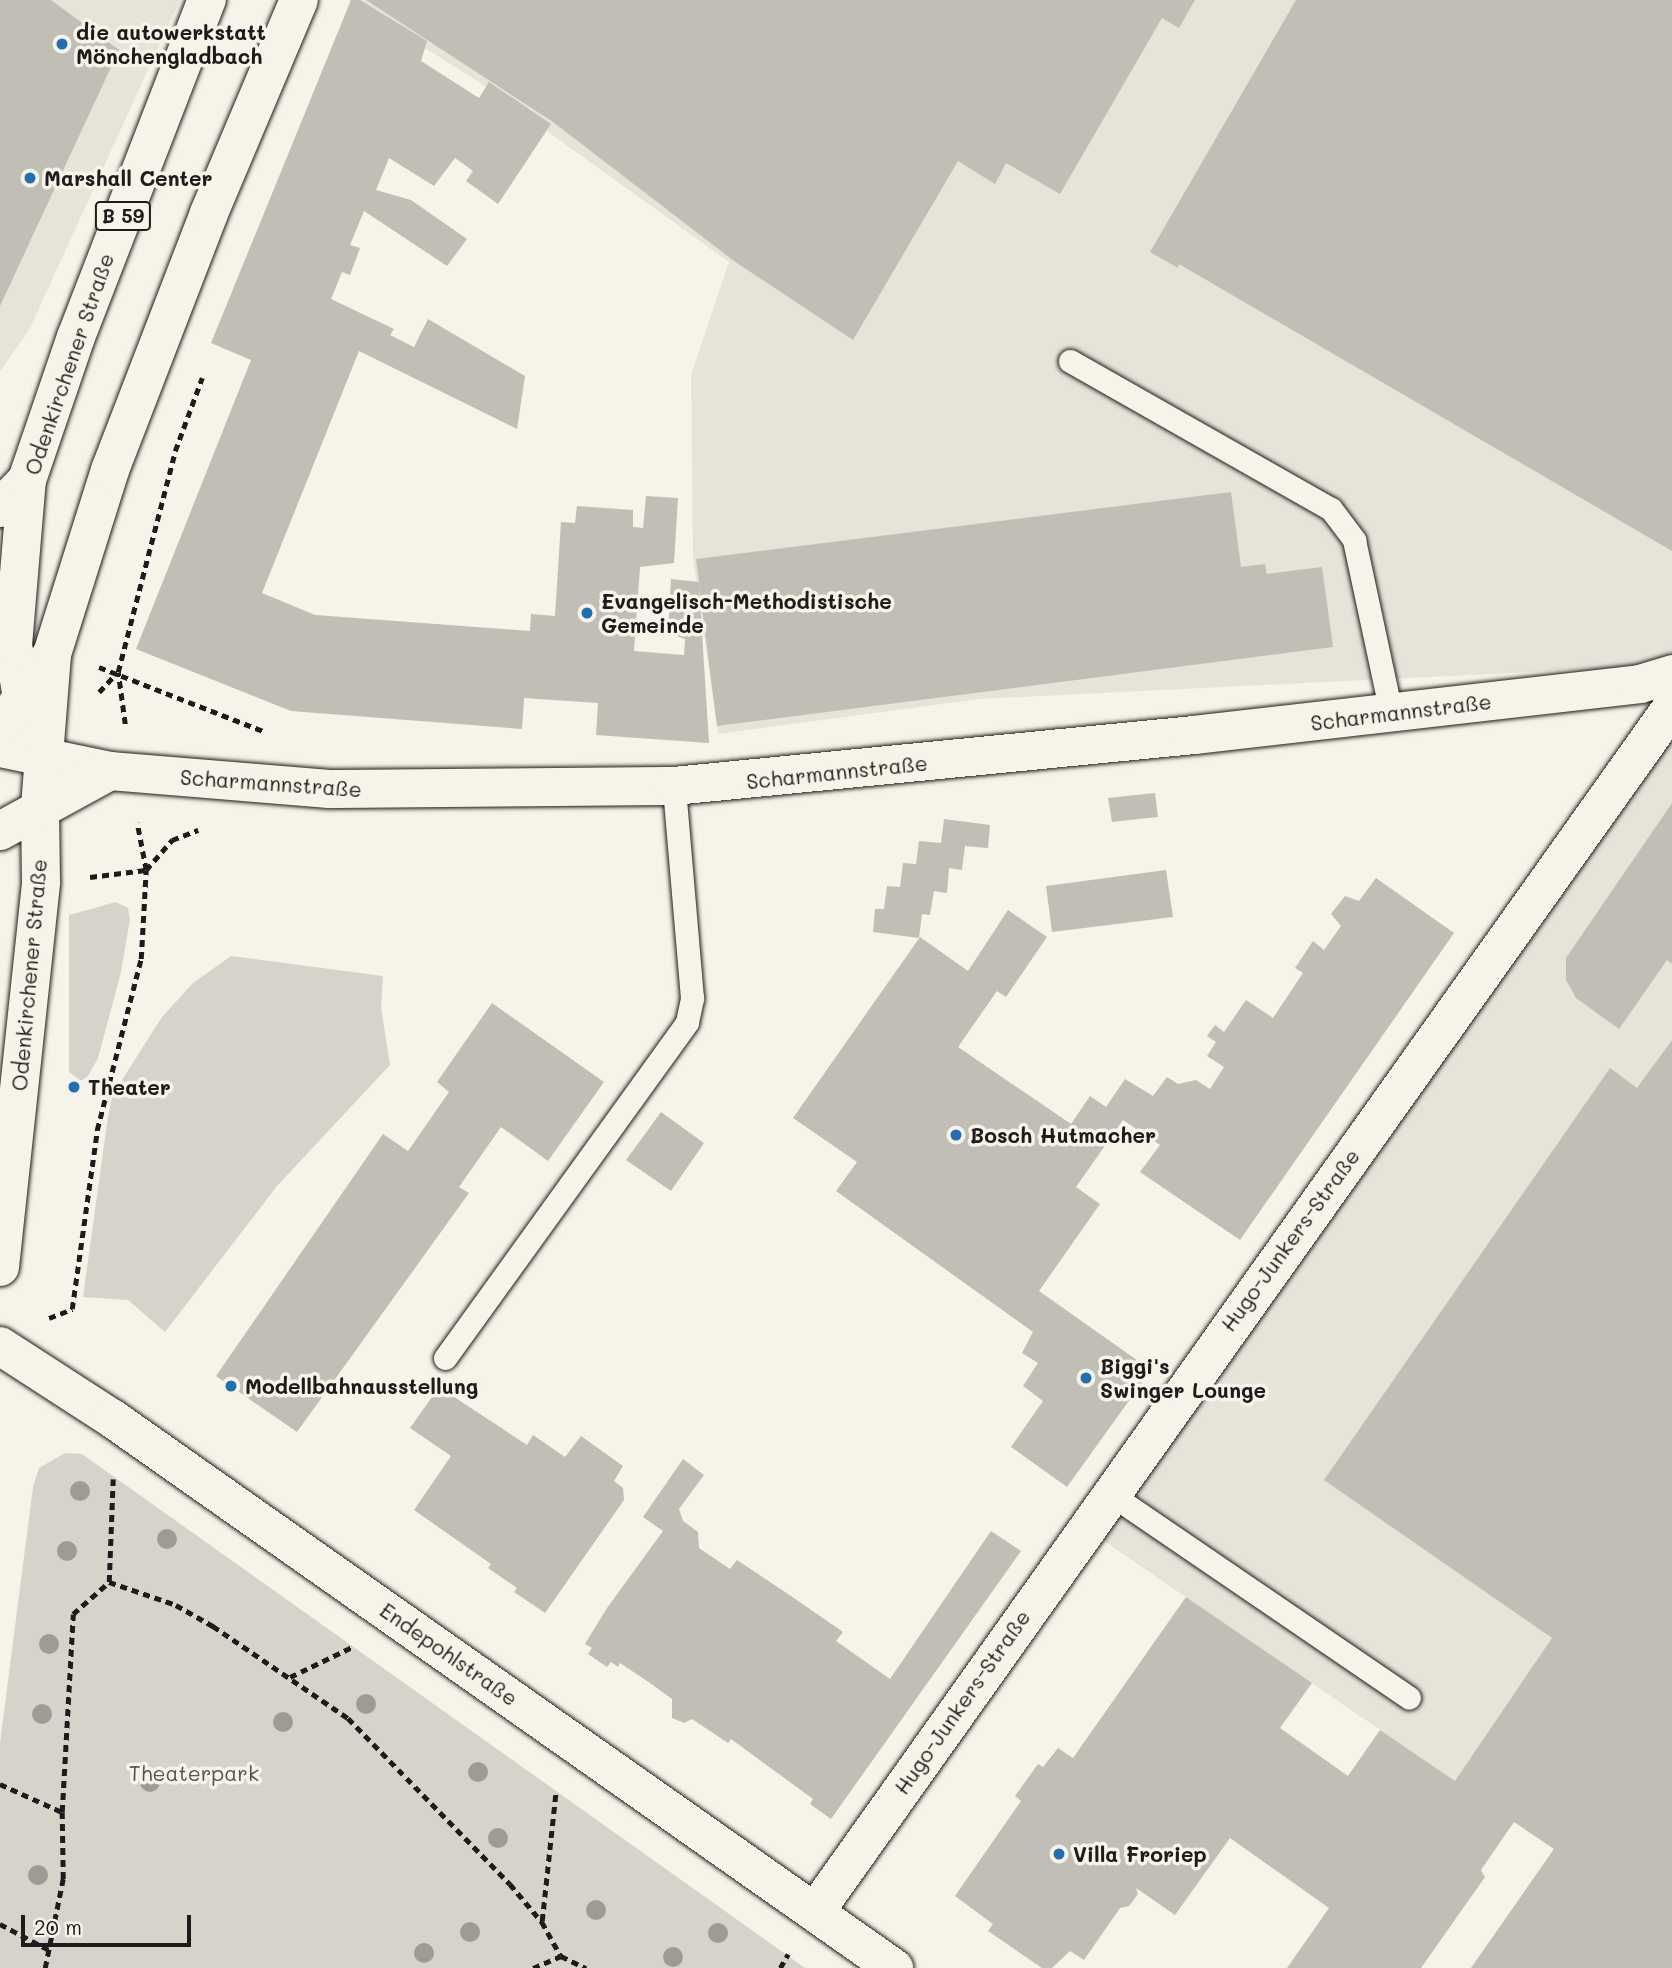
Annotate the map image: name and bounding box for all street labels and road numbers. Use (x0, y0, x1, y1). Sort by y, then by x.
road number: B 59 (93, 200, 153, 232)
street label: Odenkirchener Straße (19, 250, 119, 478)
street label: Scharmannstraße (1309, 688, 1493, 736)
street label: Scharmannstraße (745, 750, 929, 794)
street label: Scharmannstraße (179, 764, 363, 802)
street label: Odenkirchener Straße (6, 858, 52, 1092)
street label: Hugo-Junkers-Straße (1215, 1144, 1365, 1336)
street label: Endepohlstraße (375, 1597, 523, 1711)
street label: Hugo-Junkers-Straße (889, 1605, 1035, 1799)

